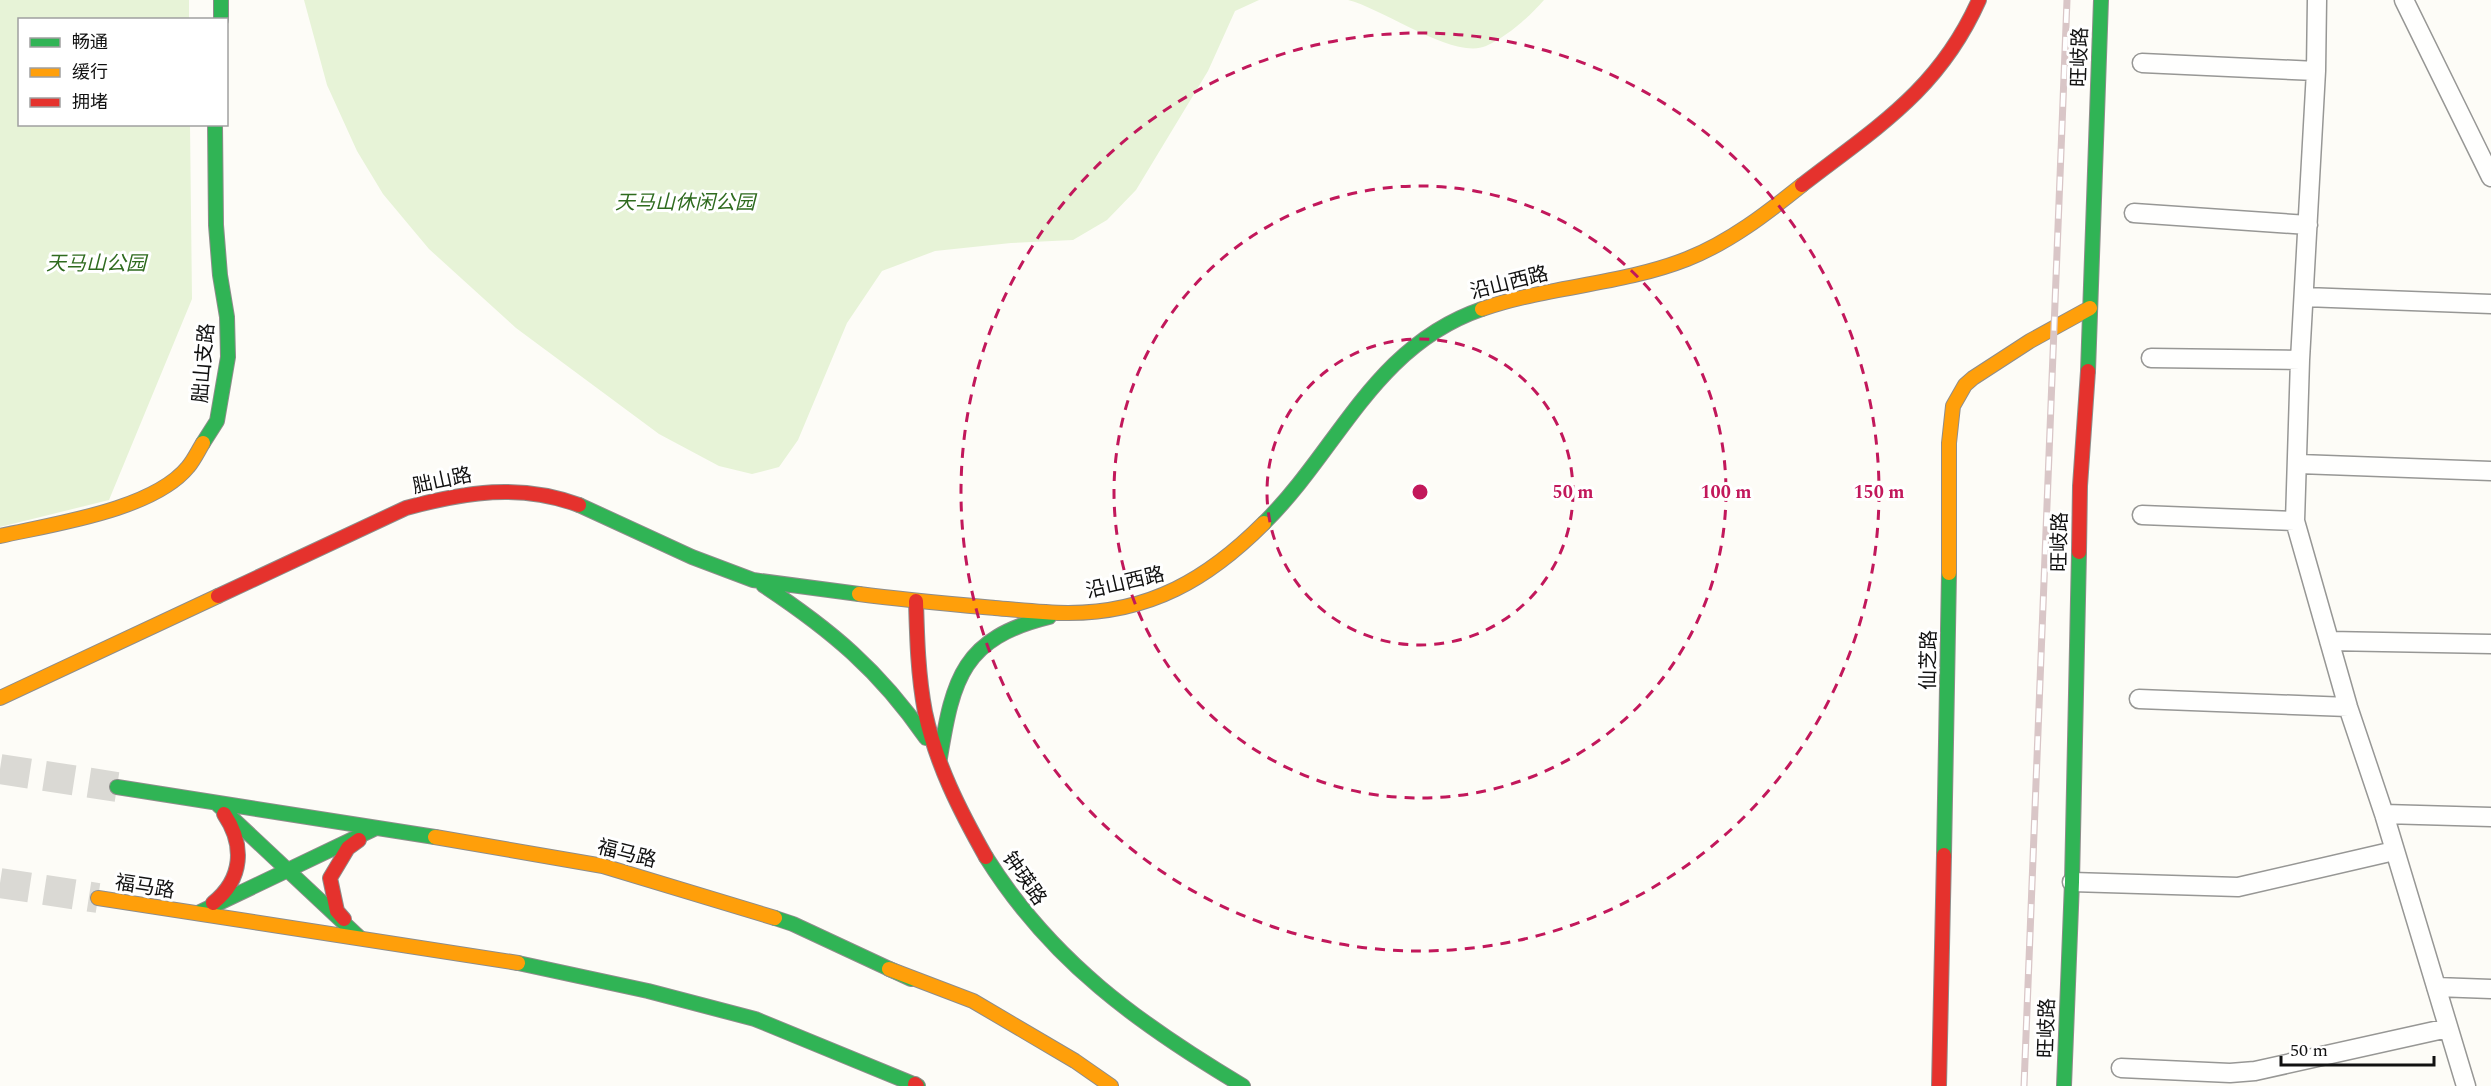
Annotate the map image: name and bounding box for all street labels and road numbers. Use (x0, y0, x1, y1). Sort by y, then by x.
street label: 旺岐路 (2064, 27, 2096, 88)
street label: 沿山西路 (1467, 259, 1552, 307)
street label: 胐山支路 (186, 322, 222, 404)
street label: 胐山路 (410, 460, 475, 502)
street label: 旺岐路 (2044, 512, 2076, 572)
street label: 沿山西路 (1083, 559, 1168, 607)
street label: 仙芝路 (1913, 630, 1945, 690)
street label: 福马路 (594, 832, 659, 876)
street label: 钟瑛路 (995, 845, 1054, 912)
street label: 福马路 (113, 867, 177, 906)
street label: 旺岐路 (2031, 998, 2063, 1059)

